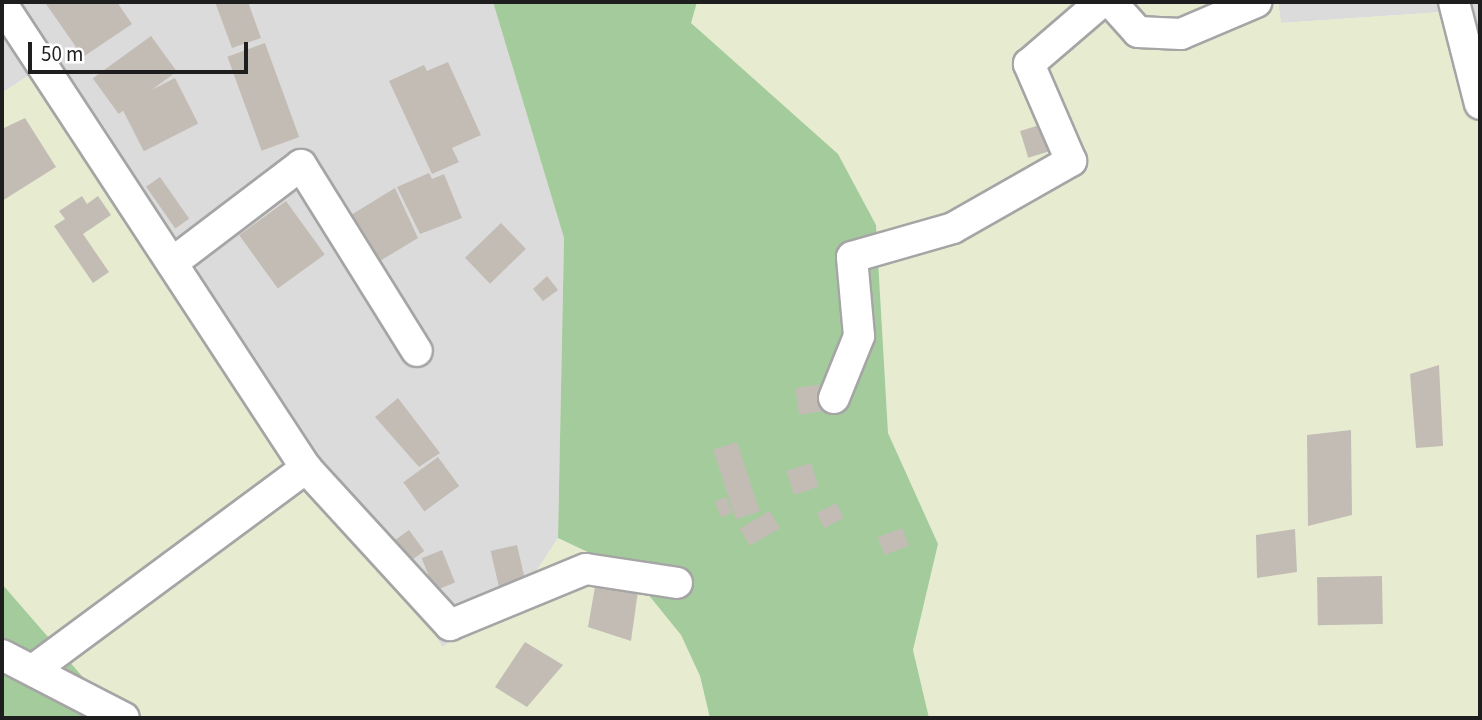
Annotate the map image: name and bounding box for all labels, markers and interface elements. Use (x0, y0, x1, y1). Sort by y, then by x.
scale bar (32, 28, 252, 72)
text: 50 m (41, 39, 83, 69)

